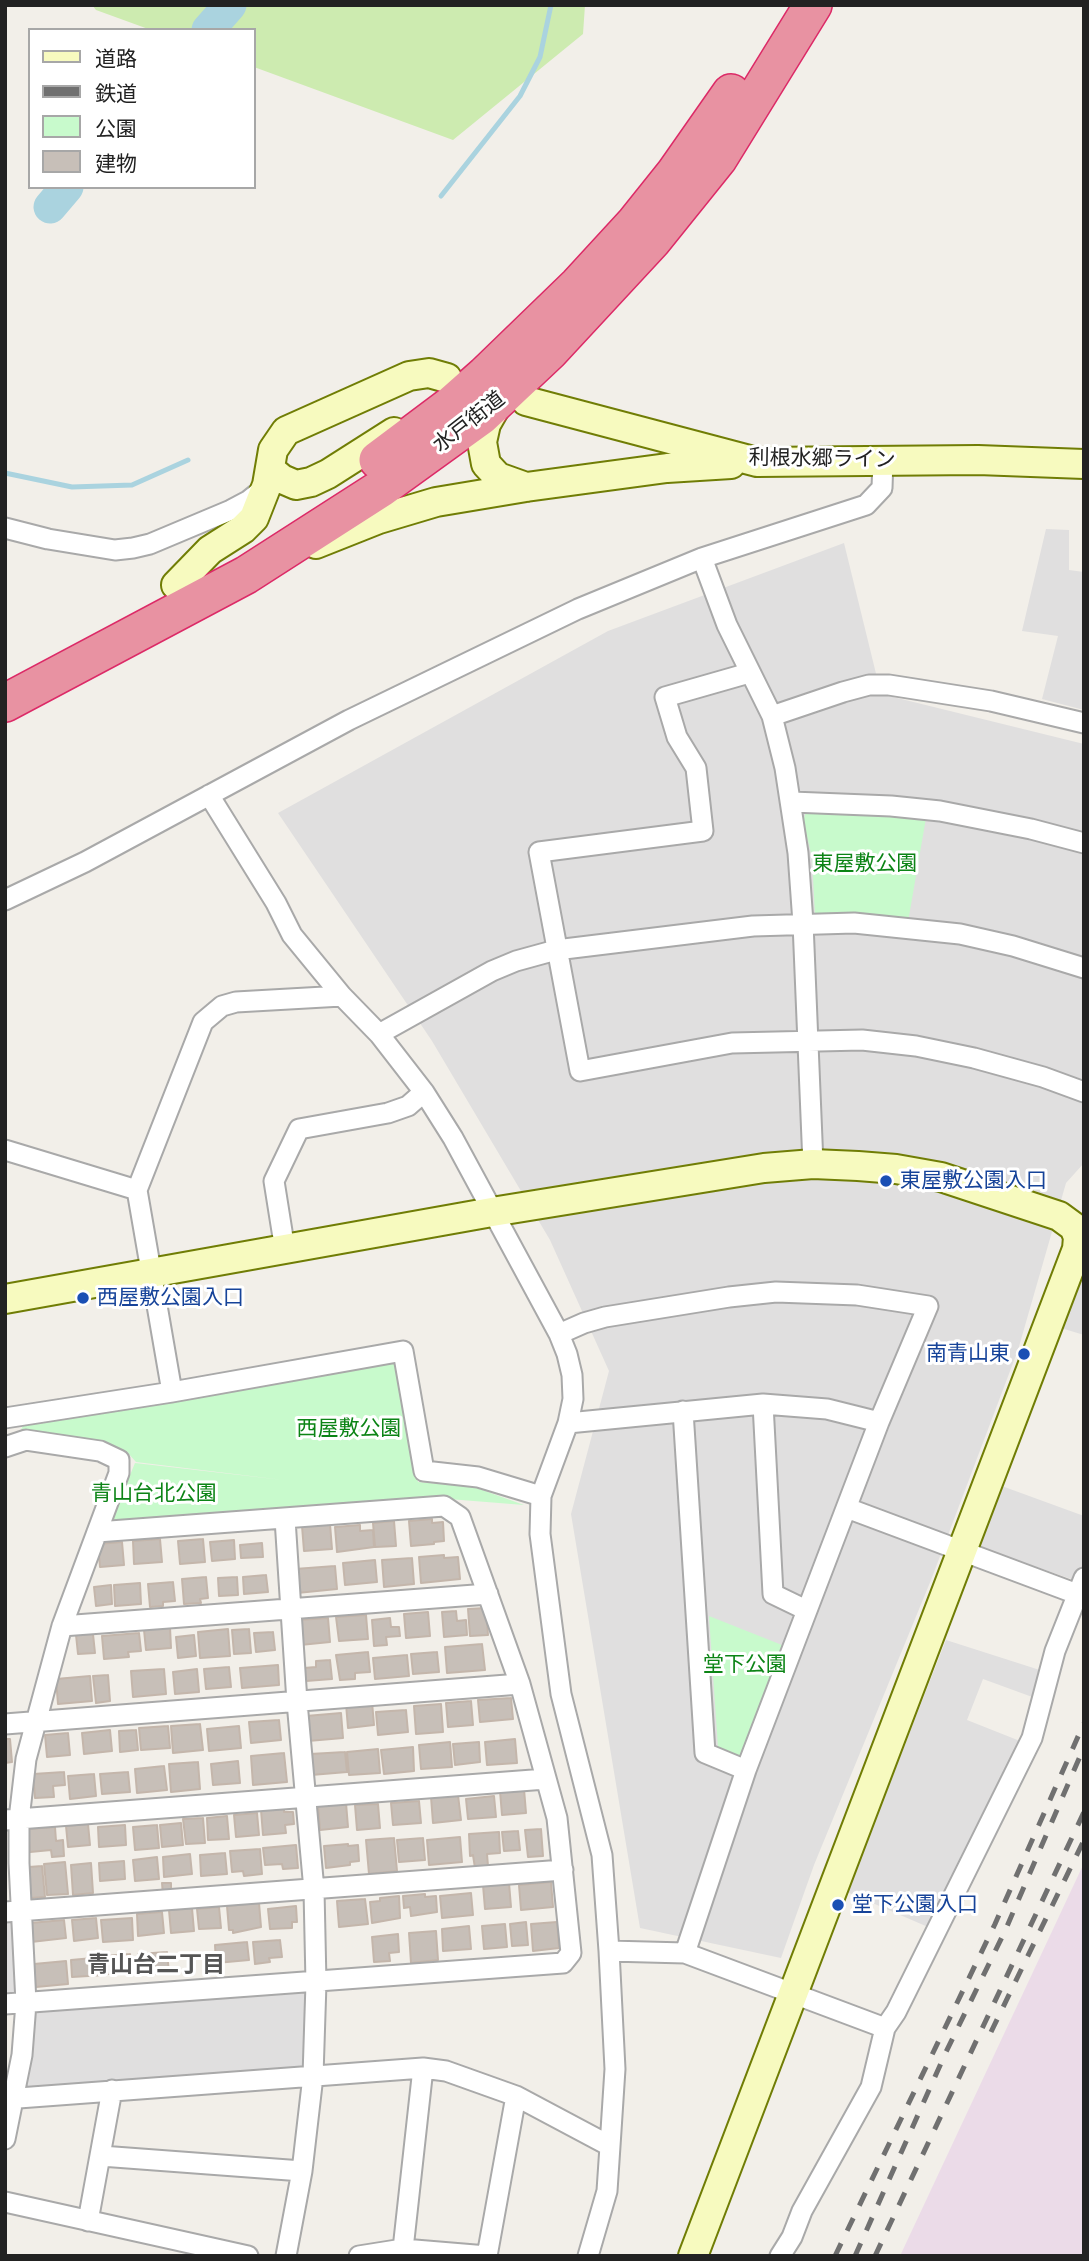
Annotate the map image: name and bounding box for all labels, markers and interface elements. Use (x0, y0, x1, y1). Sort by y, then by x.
legend (28, 28, 256, 189)
text: 道路 (95, 49, 137, 70)
text: 鉄道 (95, 84, 137, 105)
text: 公園 (95, 119, 137, 140)
text: 建物 (95, 154, 137, 175)
street label: 水戸街道 (428, 386, 510, 458)
street label: 利根水郷ライン (748, 445, 896, 473)
park label: 東屋敷公園 (813, 851, 917, 877)
place label: 東屋敷公園入口 (900, 1168, 1047, 1194)
marker: 東屋敷公園入口 (878, 1173, 894, 1189)
place label: 西屋敷公園入口 (97, 1285, 244, 1311)
marker: 西屋敷公園入口 (75, 1290, 91, 1306)
place label: 南青山東 (926, 1341, 1010, 1367)
marker: 南青山東 (1016, 1346, 1032, 1362)
park label: 西屋敷公園 (297, 1416, 401, 1442)
park label: 青山台北公園 (91, 1481, 217, 1507)
park label: 堂下公園 (703, 1652, 787, 1678)
place label: 堂下公園入口 (852, 1892, 978, 1918)
marker: 堂下公園入口 (830, 1897, 846, 1913)
district label: 青山台二丁目 (87, 1951, 225, 1979)

